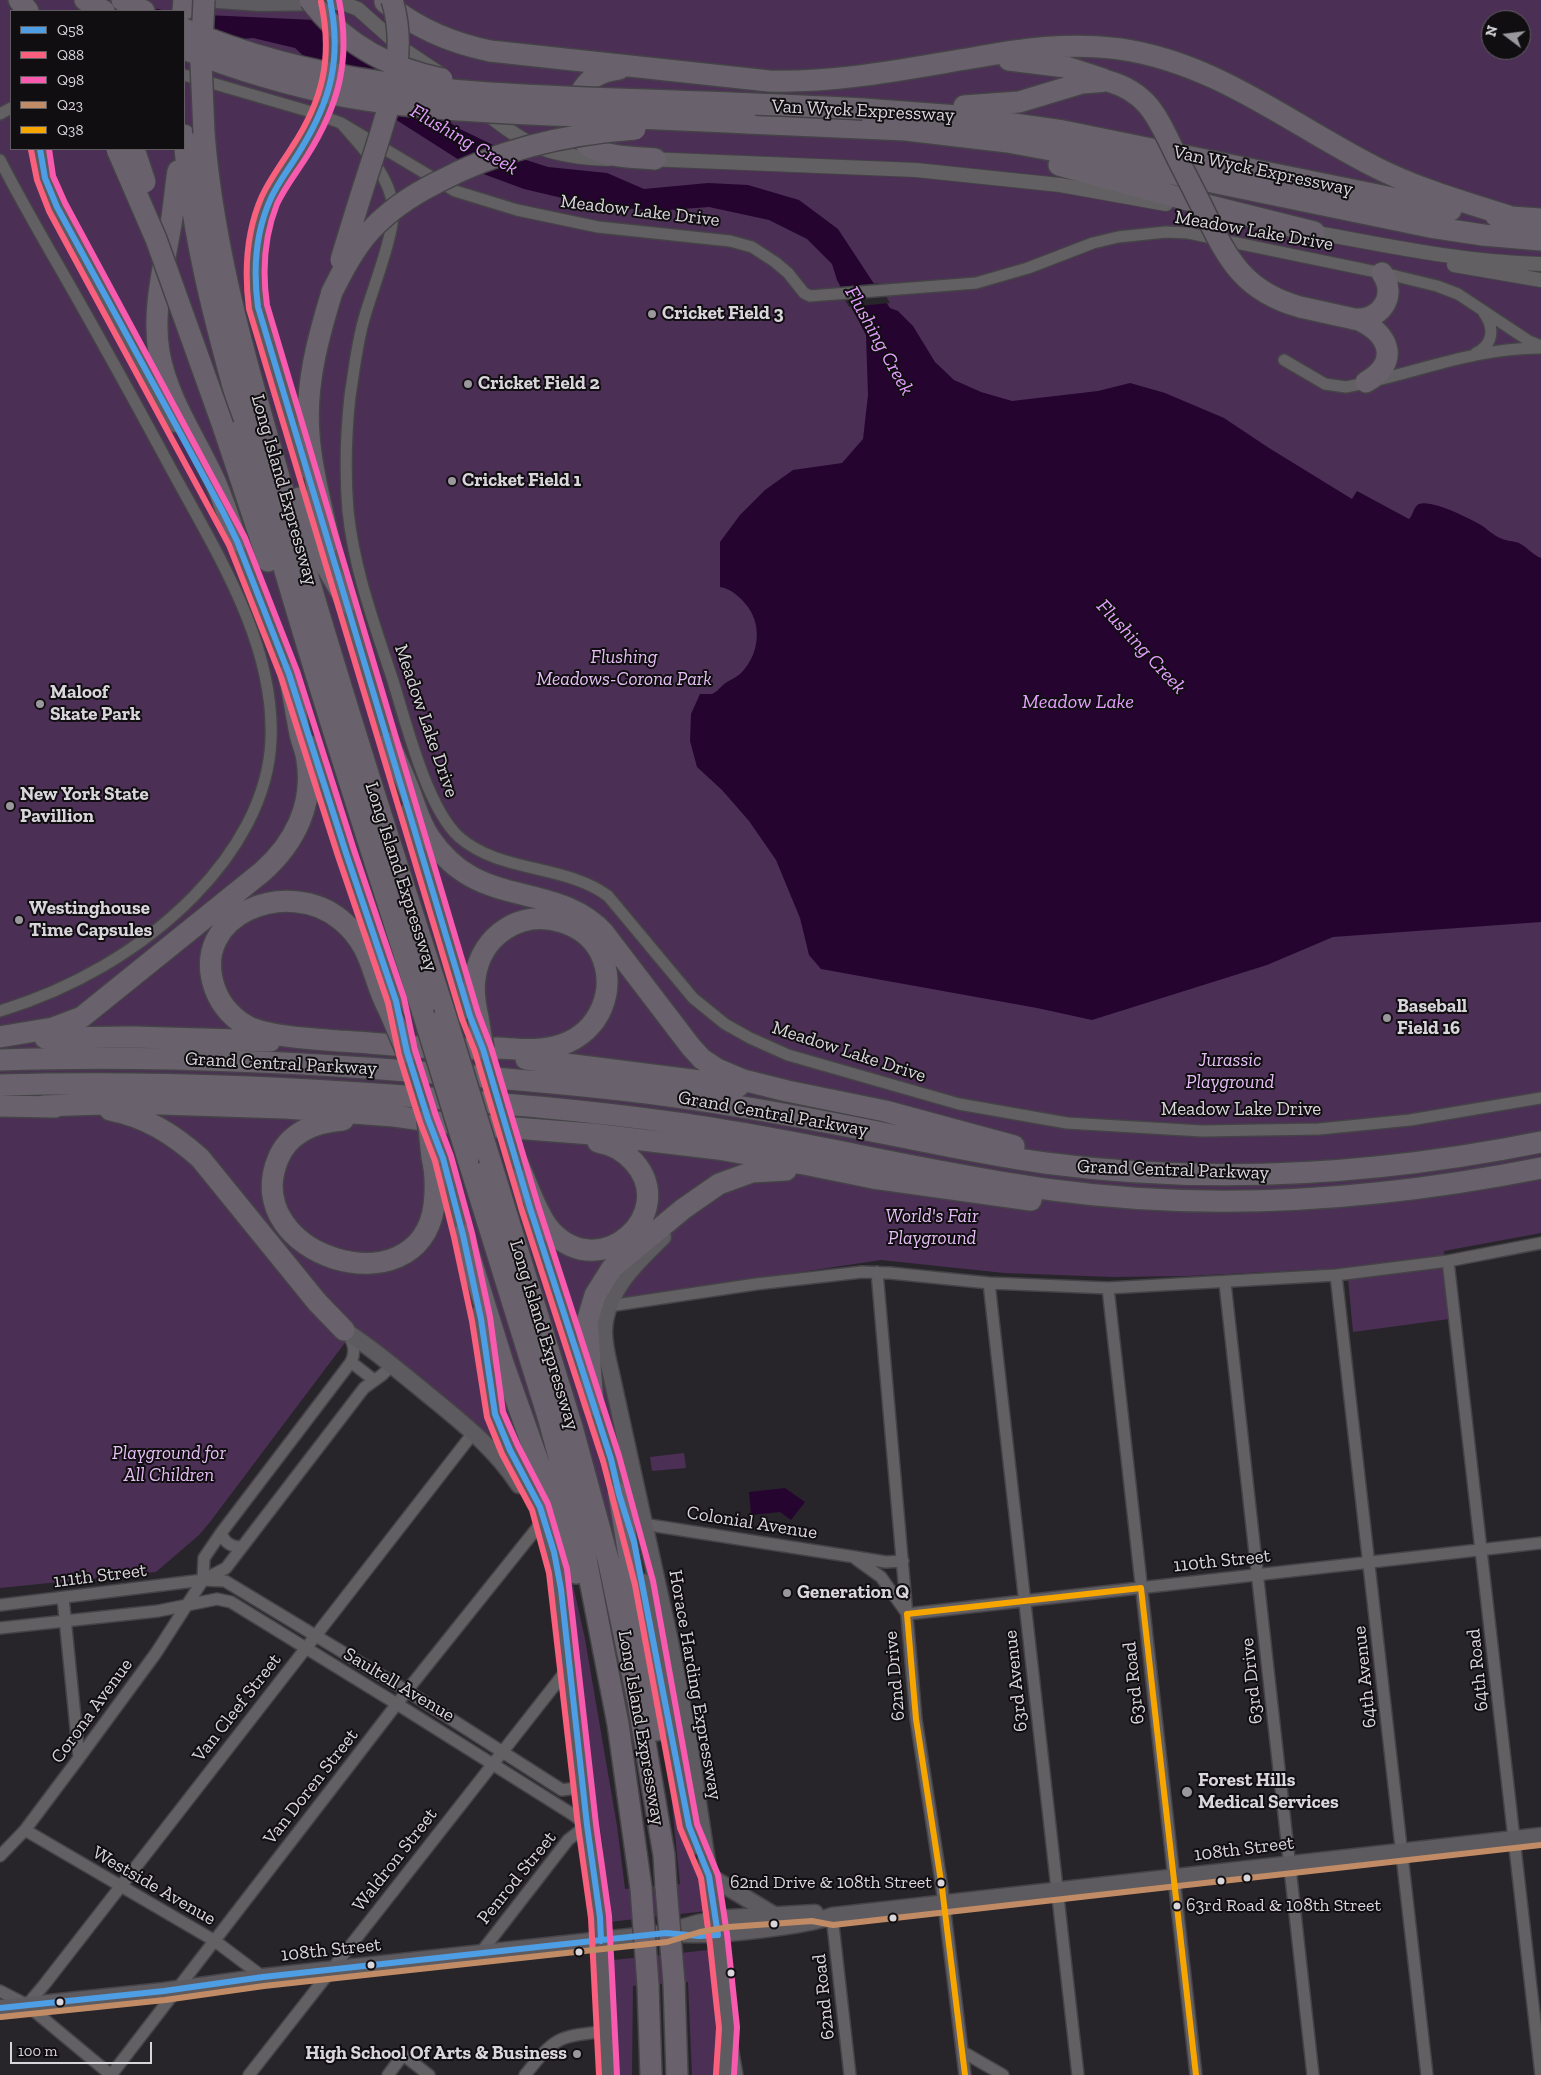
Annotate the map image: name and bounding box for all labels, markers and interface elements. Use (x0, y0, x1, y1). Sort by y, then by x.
legend (10, 10, 185, 150)
north arrow (1481, 10, 1531, 60)
text: Q58 (57, 21, 84, 39)
text: N (1482, 24, 1502, 39)
text: Q88 (57, 46, 84, 64)
text: Q98 (57, 71, 84, 89)
street label: Van Wyck Expressway (771, 95, 955, 127)
text: Q23 (57, 96, 83, 114)
water label: Flushing Creek (406, 99, 522, 181)
text: Q38 (57, 121, 83, 139)
street label: Van Wyck Expressway (1171, 141, 1355, 201)
street label: Meadow Lake Drive (559, 190, 721, 232)
street label: Meadow Lake Drive (1173, 206, 1335, 256)
water label: Flushing Creek (839, 282, 919, 400)
place label: Cricket Field 3 (662, 303, 784, 325)
marker: Cricket Field 3 (646, 308, 658, 320)
place label: Cricket Field 2 (478, 373, 600, 395)
marker: Cricket Field 2 (462, 378, 474, 390)
street label: Long Island Expressway (246, 392, 322, 588)
place label: Cricket Field 1 (462, 470, 581, 492)
marker: Cricket Field 1 (446, 475, 458, 487)
water label: Flushing Creek (1091, 595, 1191, 699)
street label: Meadow Lake Drive (389, 641, 463, 801)
park label: Flushing Meadows-Corona Park (536, 647, 712, 691)
place label: Maloof Skate Park (50, 682, 141, 726)
water label: Meadow Lake (1022, 690, 1134, 714)
marker: Maloof Skate Park (34, 698, 46, 710)
street label: Long Island Expressway (360, 779, 442, 975)
place label: New York State Pavillion (20, 784, 149, 828)
marker: New York State Pavillion (4, 800, 16, 812)
place label: Westinghouse Time Capsules (29, 898, 152, 942)
marker: Westinghouse Time Capsules (13, 914, 25, 926)
place label: Baseball Field 16 (1397, 996, 1467, 1040)
marker: Baseball Field 16 (1381, 1012, 1393, 1024)
street label: Meadow Lake Drive (769, 1016, 929, 1088)
street label: Grand Central Parkway (184, 1048, 378, 1080)
park label: Jurassic Playground (1186, 1050, 1274, 1094)
street label: Grand Central Parkway (676, 1086, 870, 1142)
street label: Meadow Lake Drive (1161, 1099, 1321, 1121)
street label: Grand Central Parkway (1076, 1155, 1270, 1185)
park label: World's Fair Playground (886, 1206, 978, 1250)
street label: Long Island Expressway (504, 1237, 584, 1433)
park label: Playground for All Children (112, 1443, 226, 1487)
street label: Colonial Avenue (685, 1501, 819, 1545)
street label: 110th Street (1172, 1545, 1272, 1577)
street label: 111th Street (52, 1559, 148, 1593)
street label: Horace Harding Expressway (664, 1568, 726, 1802)
place label: Generation Q (797, 1582, 909, 1604)
marker: Generation Q (781, 1587, 793, 1599)
street label: 64th Avenue (1348, 1625, 1382, 1729)
street label: 64th Road (1462, 1627, 1494, 1713)
street label: Long Island Expressway (613, 1629, 669, 1827)
street label: 63rd Avenue (999, 1629, 1033, 1733)
street label: 62nd Drive (880, 1630, 910, 1722)
street label: 63rd Drive (1236, 1637, 1268, 1725)
street label: 63rd Road (1118, 1641, 1150, 1725)
street label: Saultell Avenue (339, 1643, 459, 1727)
street label: Van Cleef Street (188, 1649, 286, 1767)
street label: Corona Avenue (46, 1654, 138, 1768)
street label: Van Doren Street (259, 1725, 363, 1849)
place label: Forest Hills Medical Services (1198, 1770, 1339, 1814)
marker: Forest Hills Medical Services (1180, 1785, 1194, 1799)
street label: Waldron Street (348, 1804, 442, 1916)
street label: Penrod Street (473, 1827, 561, 1929)
street label: 108th Street (1193, 1832, 1295, 1866)
street label: Westside Avenue (88, 1841, 220, 1931)
place label: 62nd Drive & 108th Street (730, 1872, 932, 1894)
unlabelled marker (1242, 1873, 1252, 1883)
unlabelled marker (1216, 1876, 1226, 1886)
marker: 62nd Drive & 108th Street (936, 1878, 946, 1888)
place label: 63rd Road & 108th Street (1186, 1895, 1381, 1917)
marker: 63rd Road & 108th Street (1172, 1901, 1182, 1911)
unlabelled marker (888, 1913, 898, 1923)
unlabelled marker (769, 1919, 779, 1929)
street label: 108th Street (280, 1933, 382, 1967)
unlabelled marker (574, 1947, 584, 1957)
street label: 62nd Road (808, 1953, 840, 2041)
unlabelled marker (366, 1960, 376, 1970)
unlabelled marker (726, 1968, 736, 1978)
unlabelled marker (55, 1997, 65, 2007)
scale bar (12, 2032, 155, 2064)
text: 100 m (18, 2042, 57, 2060)
place label: High School Of Arts & Business (305, 2043, 567, 2065)
marker: High School Of Arts & Business (571, 2048, 583, 2060)

